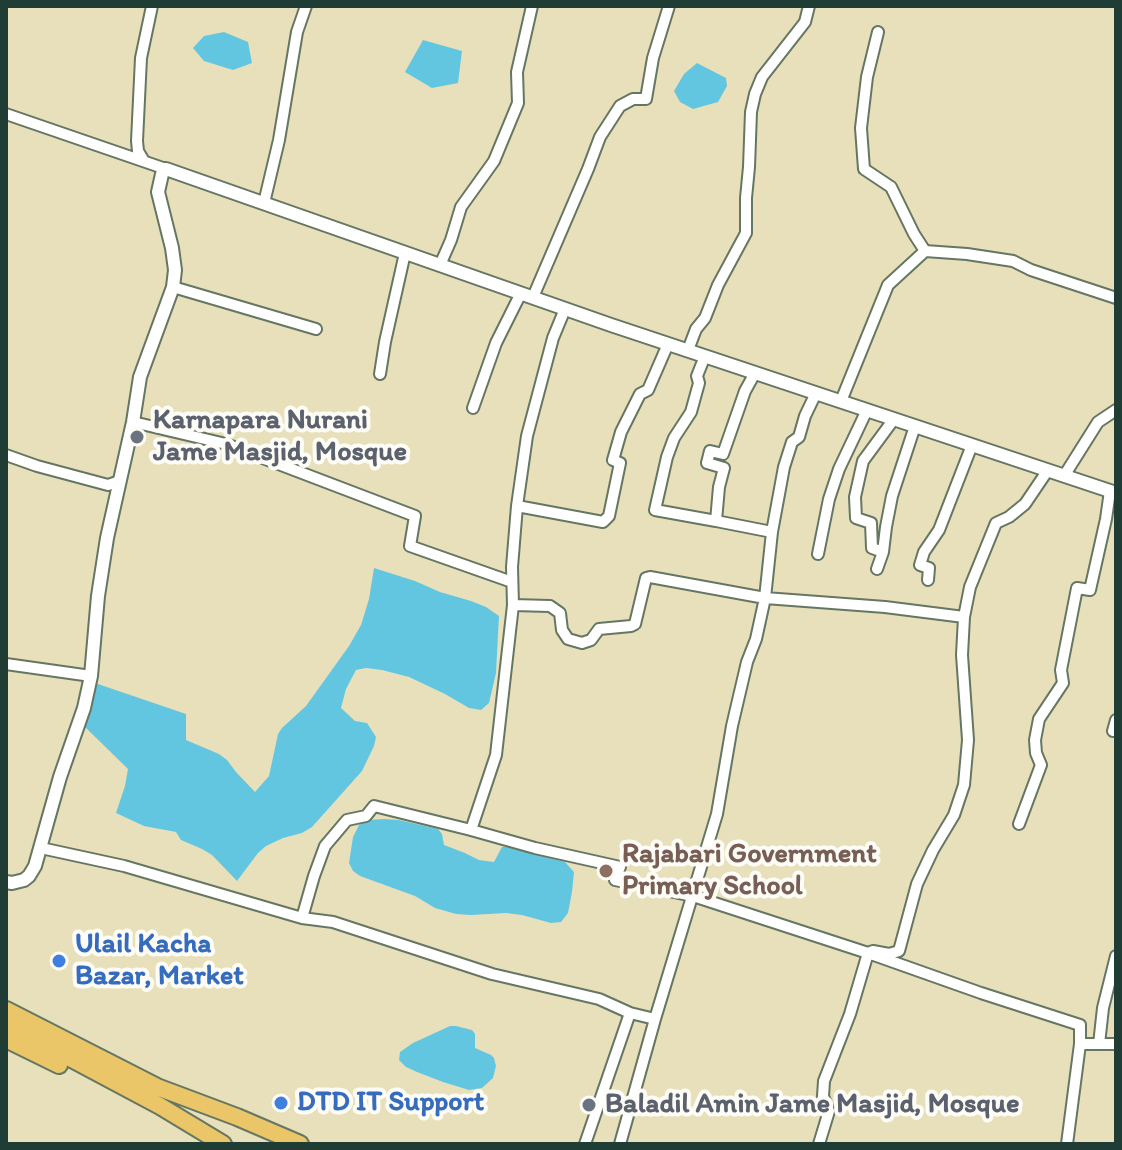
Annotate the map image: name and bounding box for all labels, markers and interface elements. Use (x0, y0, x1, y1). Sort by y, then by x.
place label: Karnapara Nurani Jame Masjid, Mosque (153, 404, 407, 470)
marker: Karnapara Nurani Jame Masjid, Mosque (128, 428, 146, 446)
place label: Rajabari Government Primary School (622, 838, 877, 904)
marker: Rajabari Government Primary School (597, 862, 615, 880)
place label: Ulail Kacha Bazar, Market (75, 928, 244, 994)
marker: Ulail Kacha Bazar, Market (50, 952, 68, 970)
place label: DTD IT Support (297, 1086, 484, 1120)
place label: Baladil Amin Jame Masjid, Mosque (605, 1088, 1020, 1122)
marker: DTD IT Support (272, 1094, 290, 1112)
marker: Baladil Amin Jame Masjid, Mosque (580, 1096, 598, 1114)

